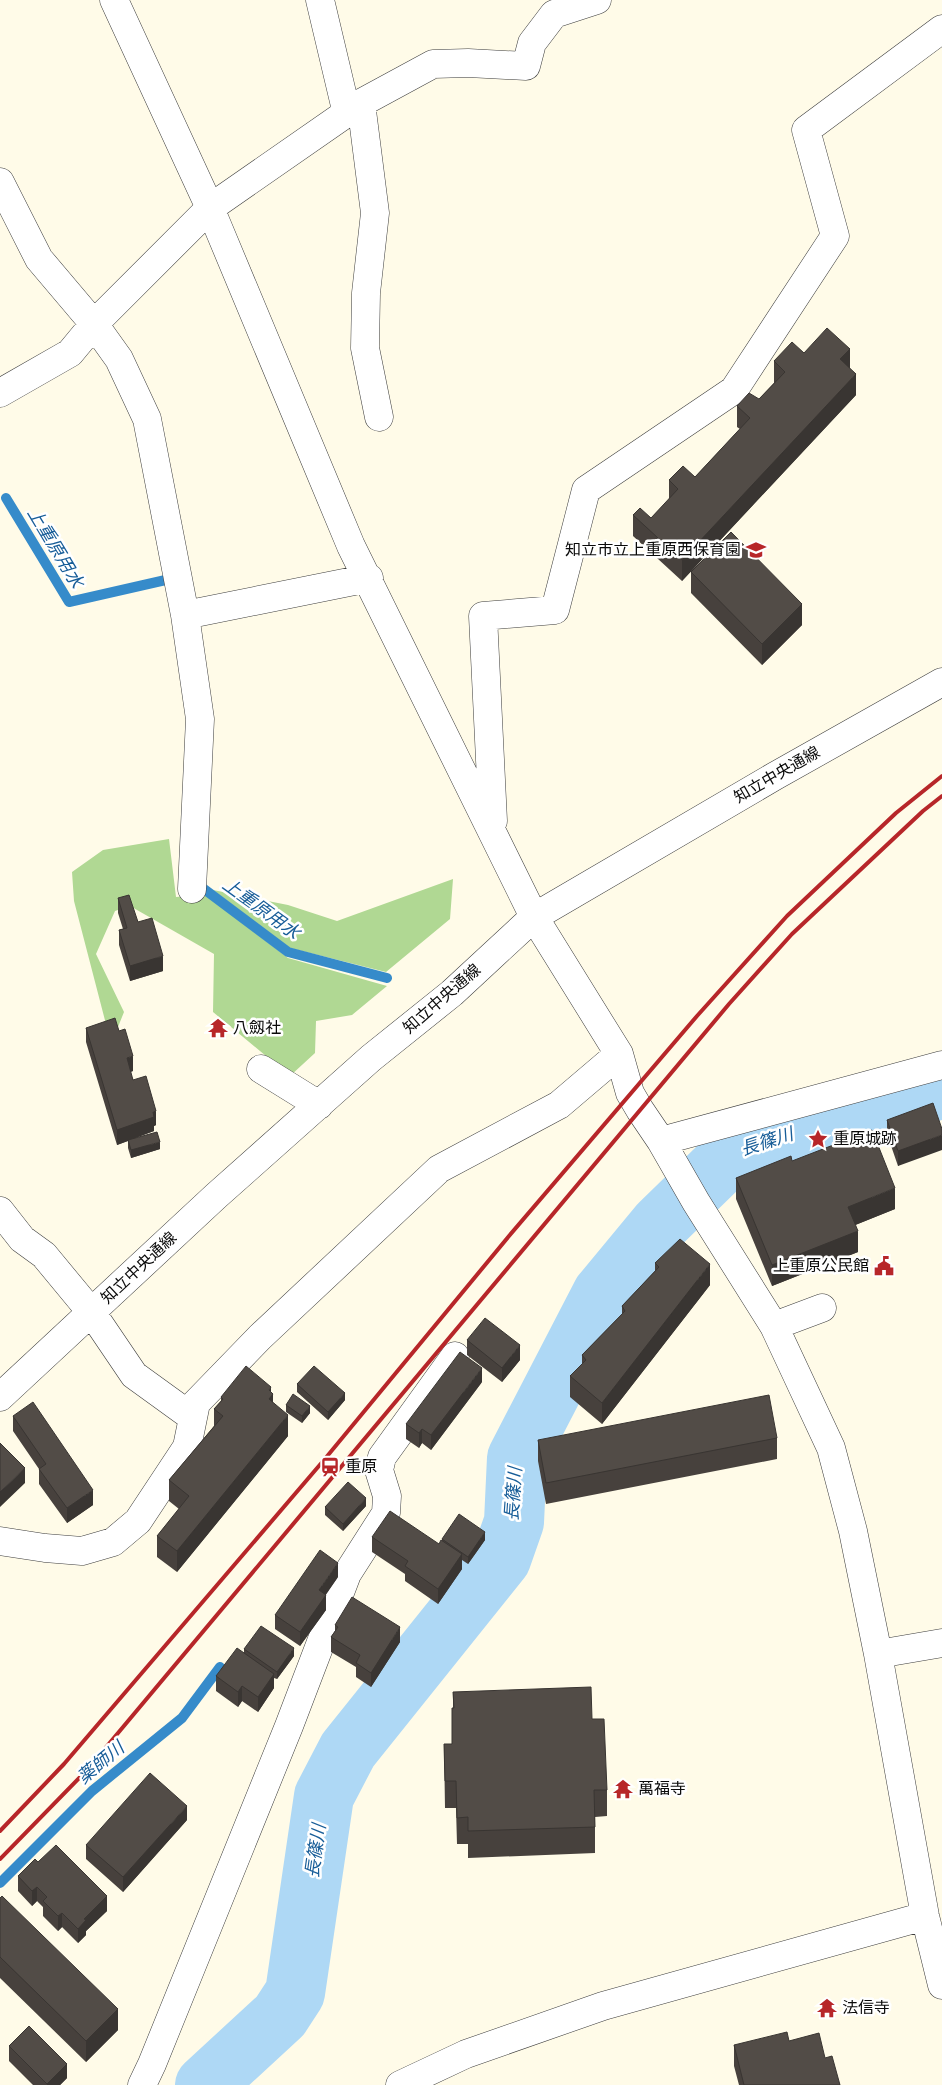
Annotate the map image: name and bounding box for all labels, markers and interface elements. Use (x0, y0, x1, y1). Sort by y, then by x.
water label: 上重原用水 (20, 502, 91, 595)
place label: 知立市立上重原西保育園 (565, 538, 741, 562)
school or university icon: 知立市立上重原西保育園 (745, 539, 767, 561)
street label: 知立中央通線 (729, 741, 825, 809)
water label: 上重原用水 (217, 872, 307, 948)
street label: 知立中央通線 (398, 958, 486, 1040)
place label: 八劔社 (233, 1016, 281, 1040)
temple icon: 八劔社 (207, 1017, 229, 1039)
water label: 長篠川 (737, 1120, 799, 1163)
place label: 重原城跡 (833, 1127, 897, 1151)
place icon: 重原城跡 (807, 1128, 829, 1150)
street label: 知立中央通線 (96, 1226, 182, 1310)
place label: 上重原公民館 (773, 1254, 869, 1278)
public building icon: 上重原公民館 (873, 1255, 895, 1277)
place label: 重原 (345, 1455, 377, 1479)
station icon: 重原 (319, 1456, 341, 1478)
water label: 長篠川 (499, 1464, 529, 1522)
water label: 薬師川 (72, 1734, 132, 1791)
place label: 萬福寺 (638, 1777, 686, 1801)
temple icon: 萬福寺 (612, 1778, 634, 1800)
water label: 長篠川 (299, 1820, 333, 1880)
place label: 法信寺 (842, 1996, 890, 2020)
temple icon: 法信寺 (816, 1997, 838, 2019)

